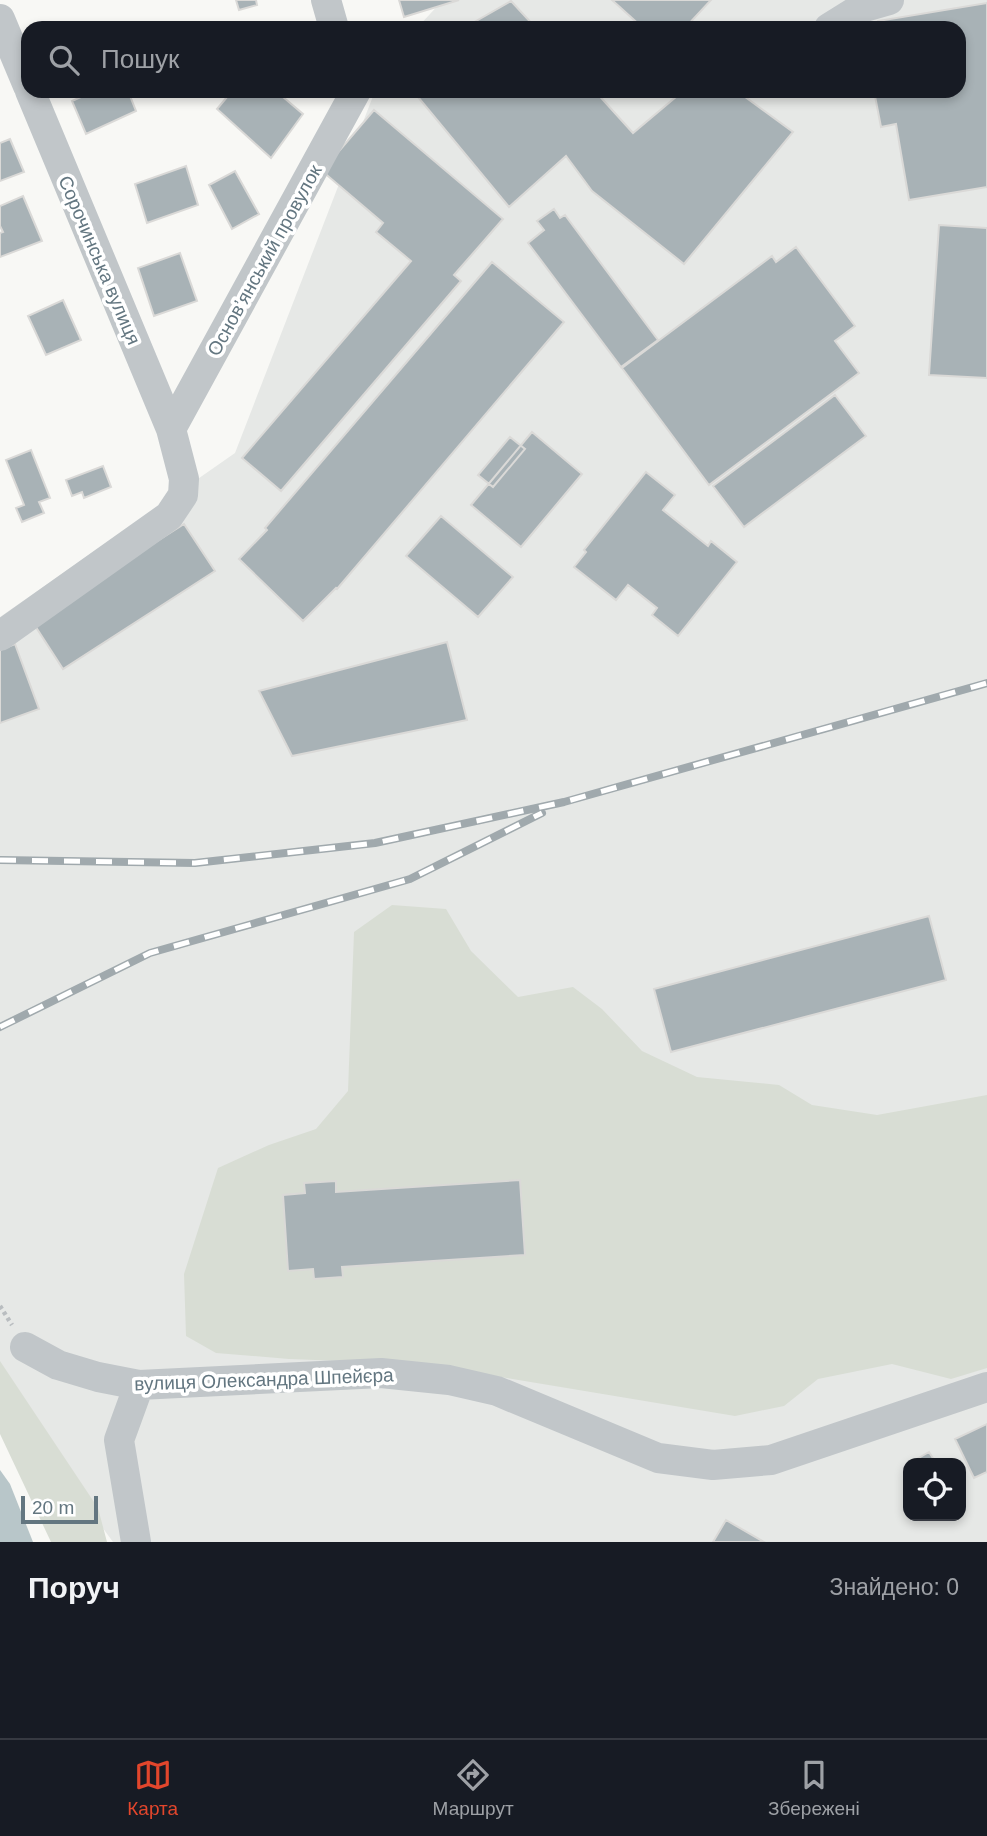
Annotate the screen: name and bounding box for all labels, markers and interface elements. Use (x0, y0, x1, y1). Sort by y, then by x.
search box (21, 21, 966, 98)
icon: search (45, 41, 83, 79)
text: Пошук (101, 44, 179, 74)
street label: Основ’янський провулок (203, 161, 326, 359)
street label: Сорочинська вулиця (54, 172, 145, 348)
street label: вулиця Олександра Шпейєра (134, 1364, 394, 1395)
map controls (903, 1458, 966, 1521)
button: locate (903, 1458, 966, 1521)
scale bar (21, 1493, 98, 1525)
text: 20 m (32, 1497, 74, 1518)
text: Поруч (28, 1571, 120, 1604)
text: Знайдено: 0 (829, 1574, 959, 1600)
tab: Карта (127, 1756, 178, 1820)
tab: Маршрут (433, 1756, 514, 1820)
tab: Збережені (768, 1756, 860, 1820)

